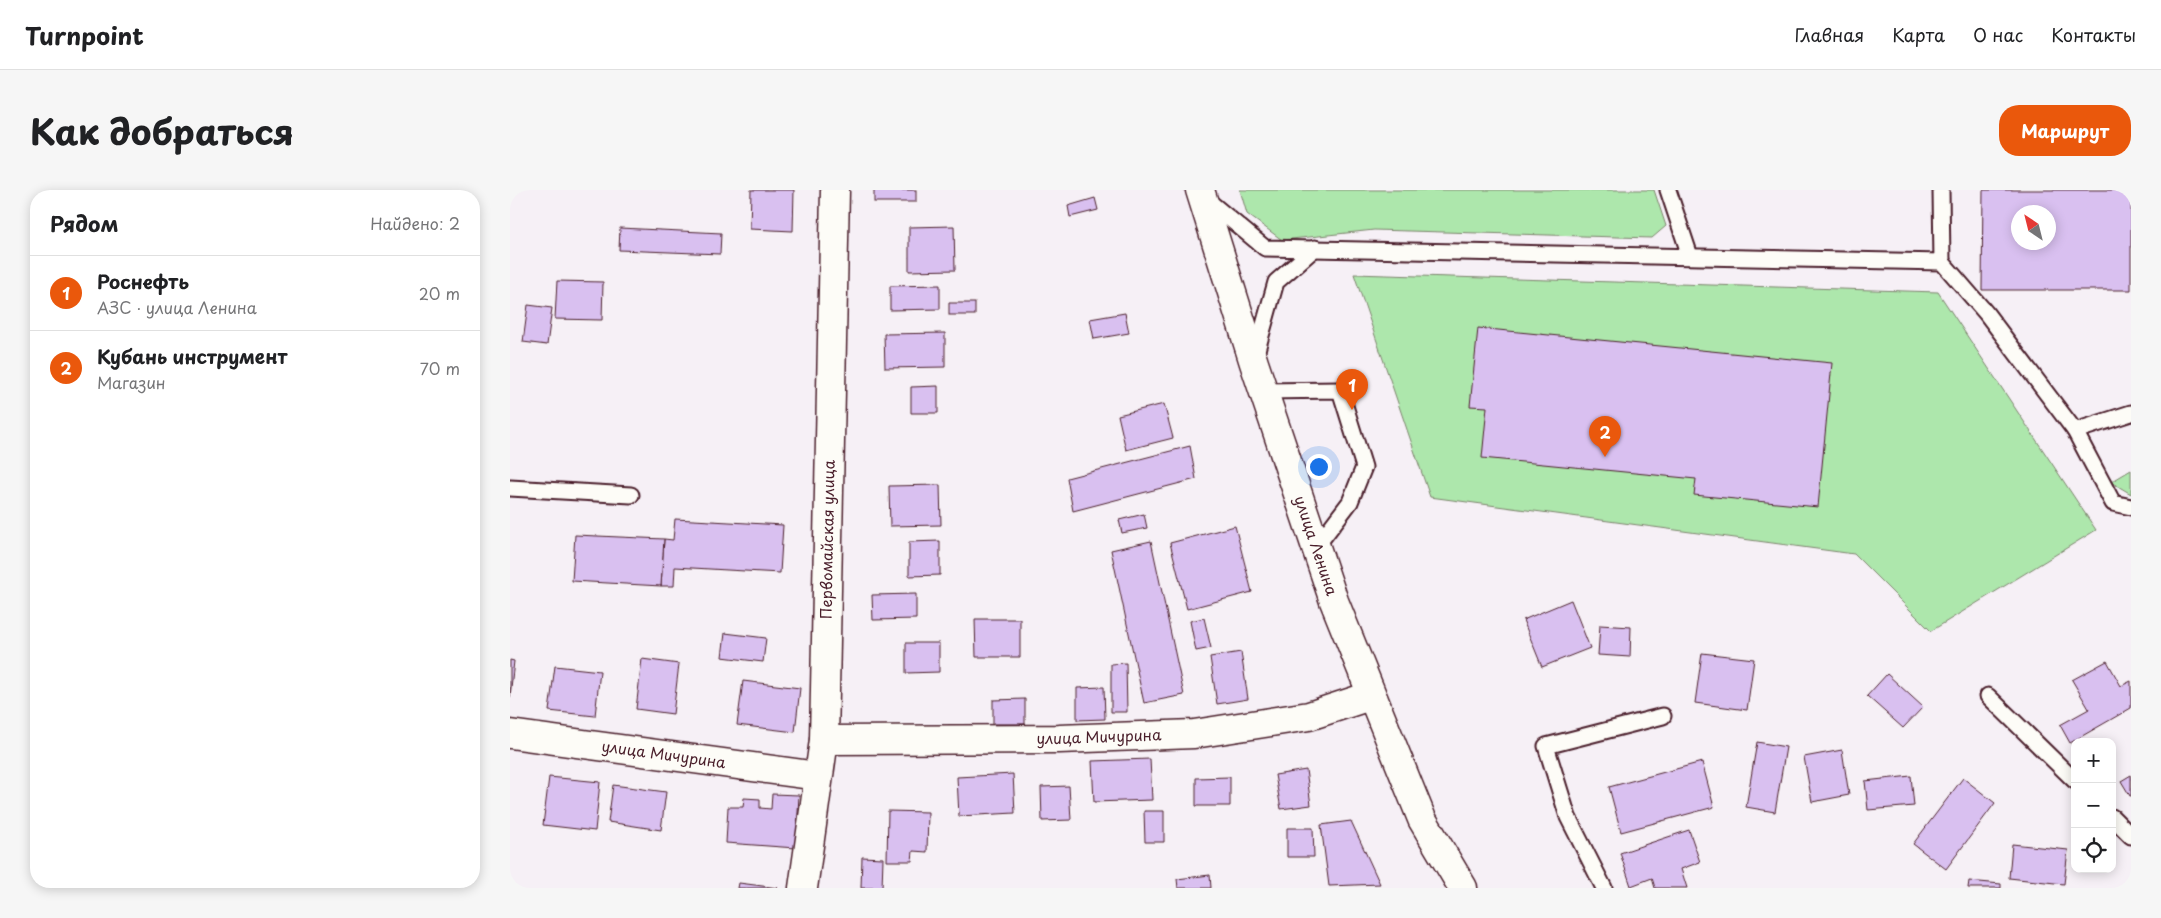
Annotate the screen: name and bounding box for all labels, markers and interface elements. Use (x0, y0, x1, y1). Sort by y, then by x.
text: Turnpoint (25, 17, 144, 53)
text: Главная (1795, 21, 1864, 48)
text: Карта (1892, 21, 1945, 48)
text: О нас (1973, 21, 2023, 48)
text: Контакты (2051, 21, 2136, 48)
text: Как добраться (30, 104, 294, 157)
button: Маршрут (1999, 105, 2131, 156)
north arrow (2011, 205, 2056, 250)
text: Рядом (50, 207, 118, 239)
text: Найдено: 2 (370, 211, 460, 235)
text: Роснефть (97, 267, 189, 295)
text: 1 (62, 281, 70, 305)
text: 20 m (419, 281, 460, 305)
text: АЗС · улица Ленина (97, 295, 257, 319)
text: Кубань инструмент (97, 342, 287, 370)
text: 2 (60, 356, 72, 380)
text: 70 m (420, 356, 460, 380)
pin: 1 (1336, 369, 1368, 410)
text: Магазин (97, 370, 166, 394)
pin: 2 (1589, 416, 1621, 457)
your location (1306, 454, 1332, 480)
street label: Первомайская улица (813, 459, 840, 619)
street label: улица Ленина (1289, 492, 1345, 599)
street label: улица Мичурина (1036, 722, 1162, 749)
street label: улица Мичурина (600, 734, 728, 773)
map controls (2071, 738, 2116, 873)
button: + (2071, 738, 2116, 783)
button: − (2071, 783, 2116, 828)
button: locate (2071, 828, 2116, 873)

